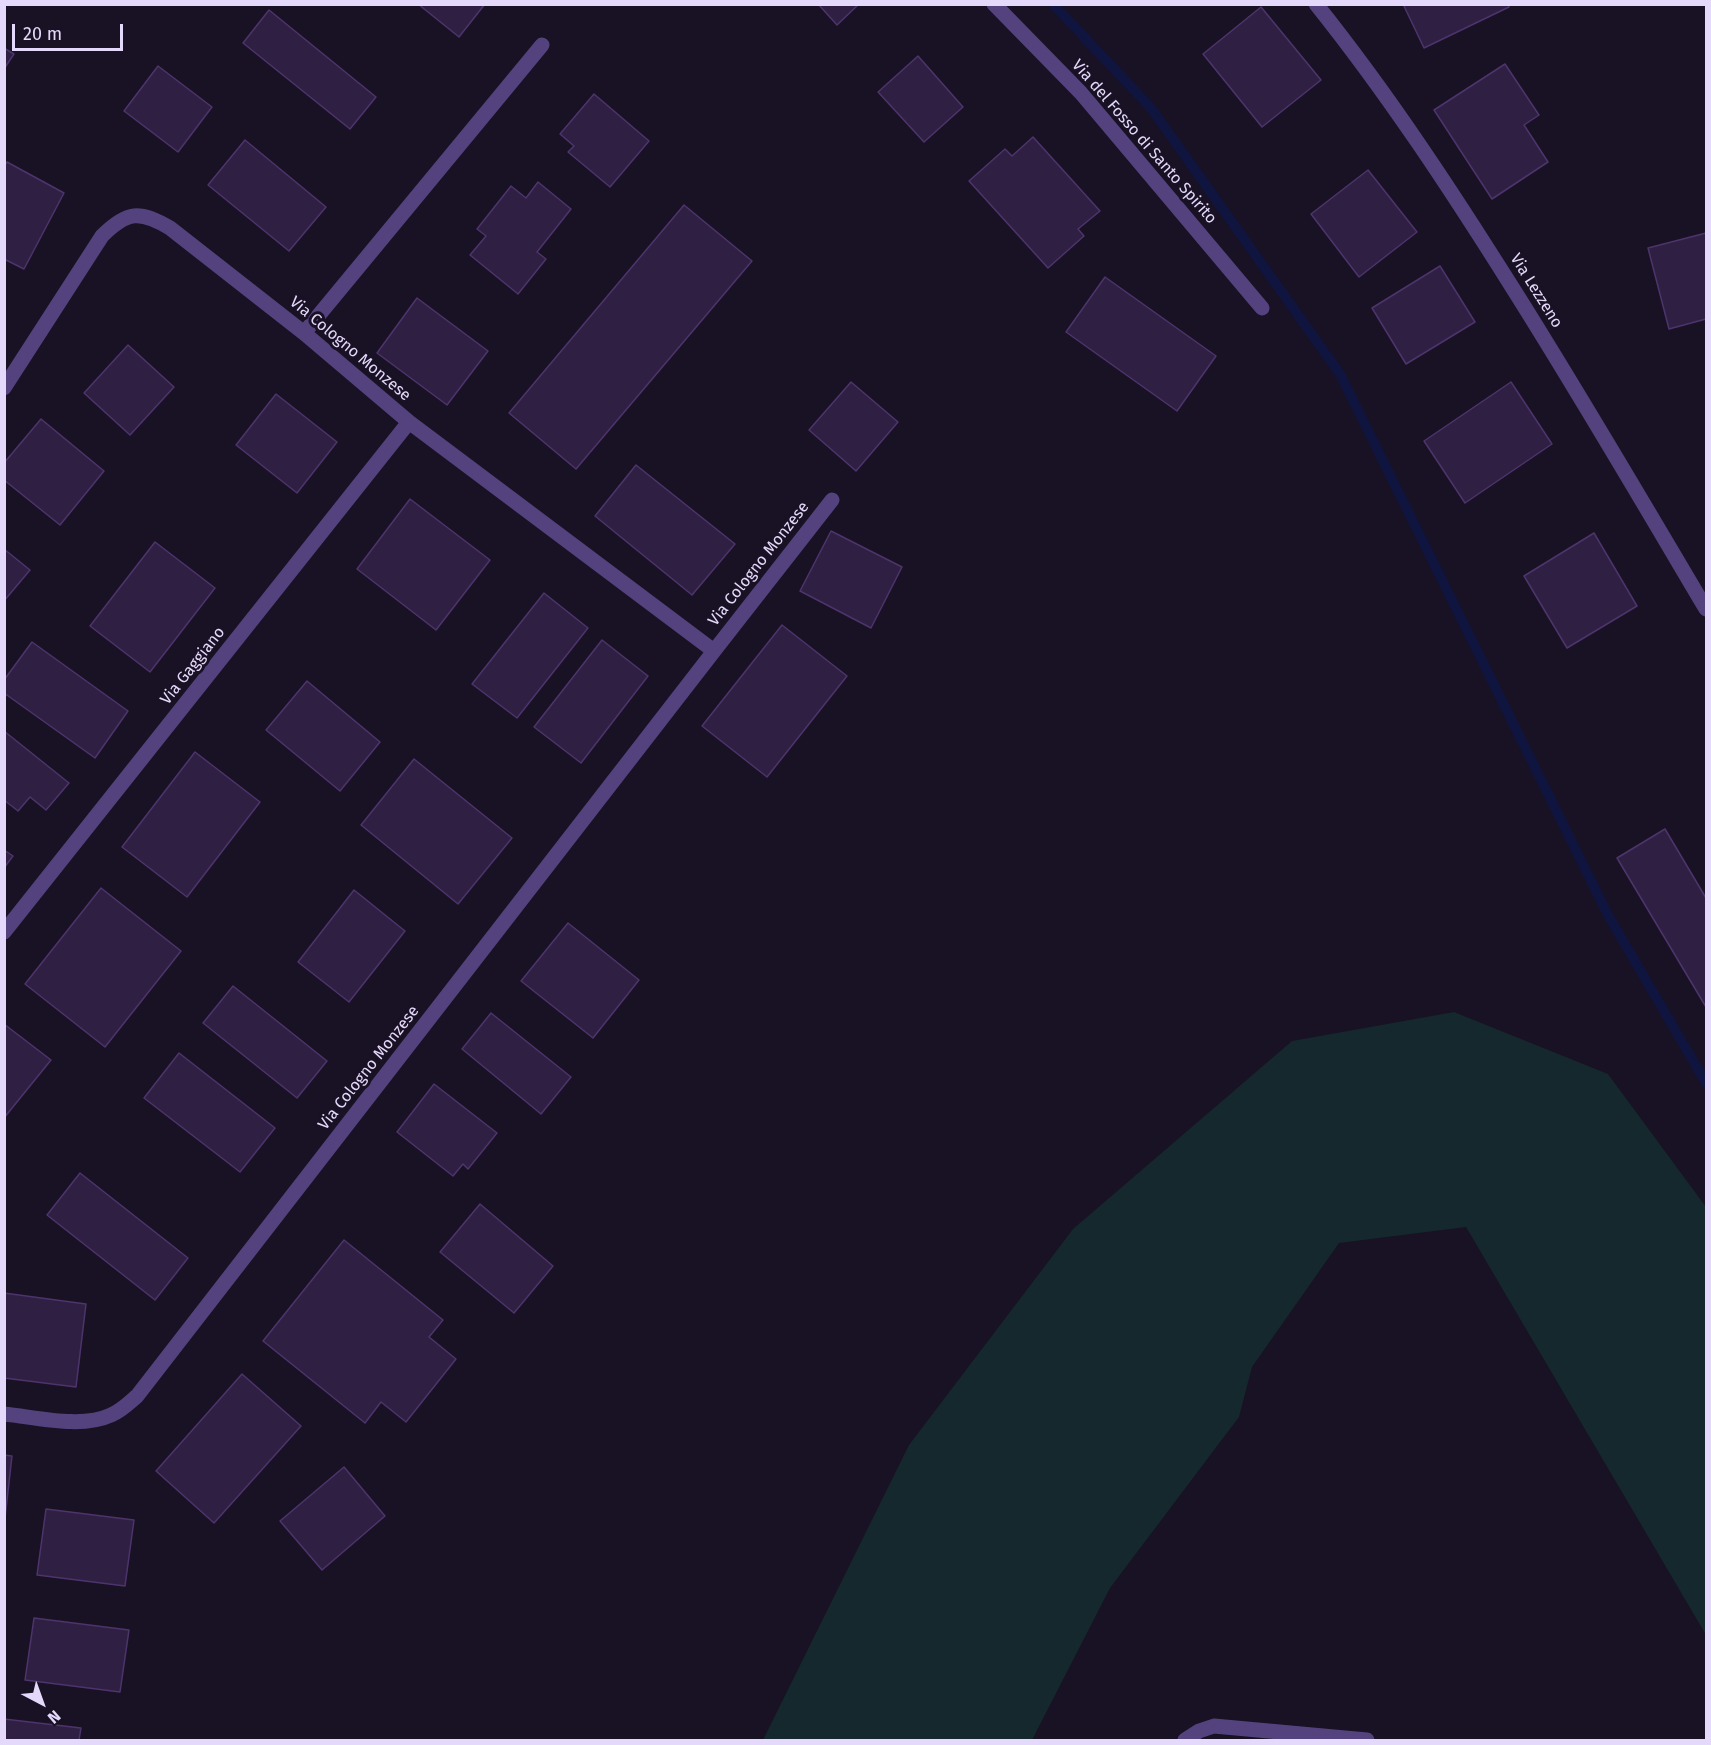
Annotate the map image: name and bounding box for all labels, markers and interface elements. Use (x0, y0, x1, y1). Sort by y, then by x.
scale bar (15, 12, 126, 50)
text: 20 m (23, 23, 62, 45)
street label: Via del Fosso di Santo Spirito (1068, 56, 1220, 228)
street label: Via Lezzeno (1506, 250, 1566, 332)
street label: Via Cologno Monzese (285, 293, 415, 405)
street label: Via Cologno Monzese (704, 498, 814, 630)
street label: Via Gaggiano (157, 623, 229, 709)
street label: Via Cologno Monzese (314, 1002, 424, 1134)
north arrow (12, 1673, 72, 1733)
text: N (44, 1706, 64, 1728)

